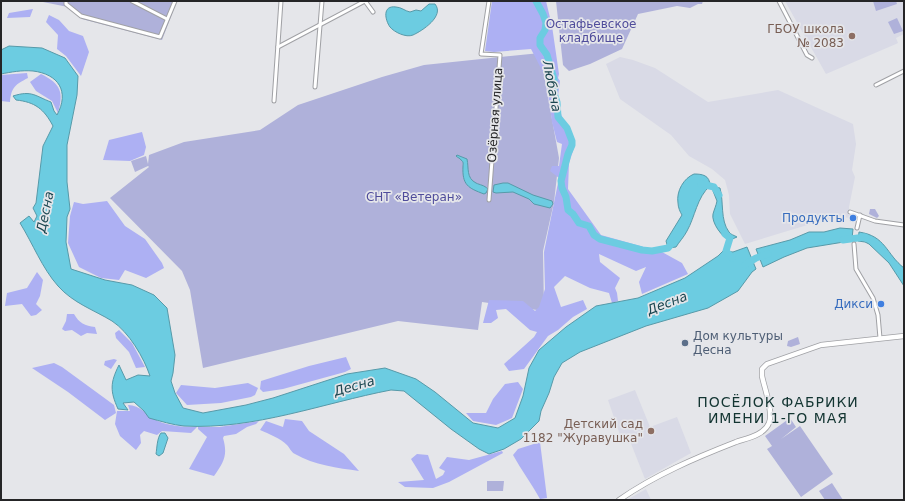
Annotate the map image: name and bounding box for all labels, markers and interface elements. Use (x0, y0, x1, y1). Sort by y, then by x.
park label: Остафьевское кладбище (546, 17, 636, 45)
place label: ГБОУ школа № 2083 (767, 22, 844, 50)
marker: ГБОУ школа № 2083 (847, 31, 857, 41)
water label: Любача (539, 58, 564, 113)
street label: Озёрная улица (485, 67, 505, 163)
water label: Десна (33, 190, 57, 235)
park label: СНТ «Ветеран» (366, 190, 462, 204)
place label: Продукты (782, 211, 845, 225)
marker: Продукты (848, 213, 858, 223)
water label: Десна (644, 289, 689, 318)
place label: Дикси (834, 297, 873, 311)
marker: Дикси (876, 299, 886, 309)
place label: Дом культуры Десна (693, 329, 783, 357)
marker: Дом культуры Десна (680, 338, 690, 348)
water label: Десна (331, 373, 376, 399)
district label: ПОСЁЛОК ФАБРИКИ ИМЕНИ 1-ГО МАЯ (697, 393, 859, 426)
place label: Детский сад 1182 "Журавушка" (523, 417, 643, 445)
marker: Детский сад 1182 "Журавушка" (646, 426, 656, 436)

